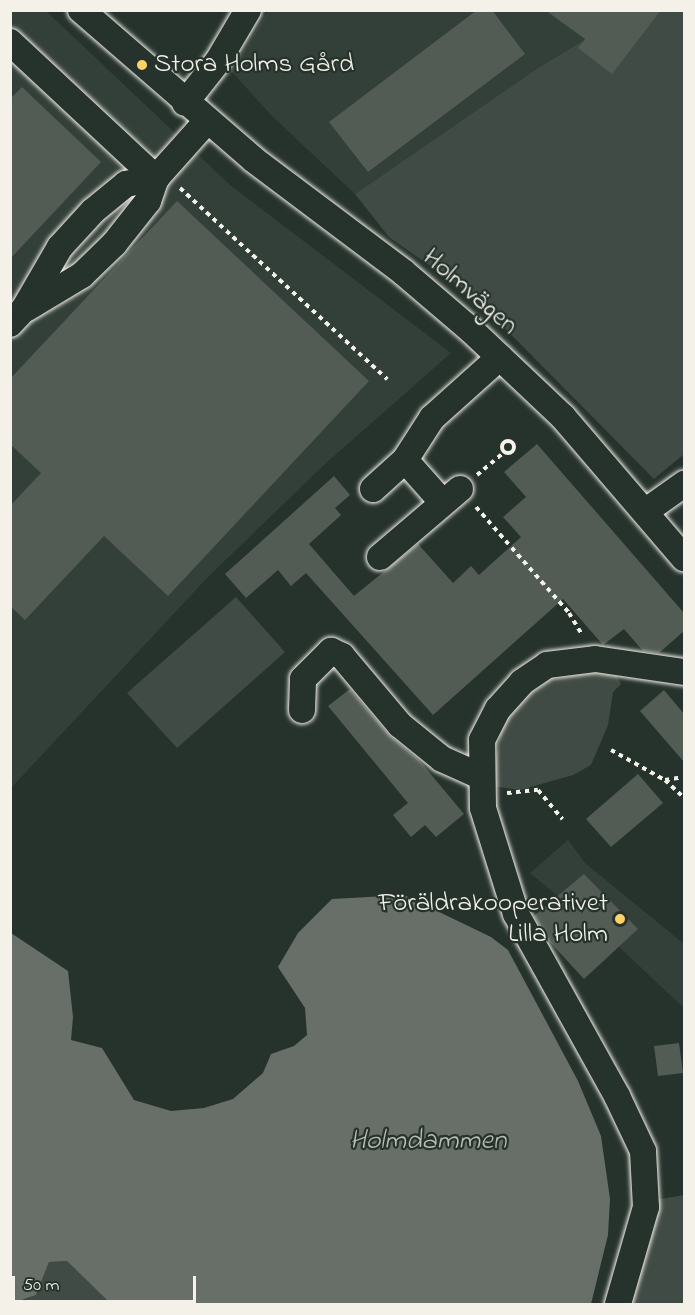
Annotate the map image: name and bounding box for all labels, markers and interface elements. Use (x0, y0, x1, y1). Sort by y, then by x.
place label: Stora Holms Gård (154, 49, 354, 81)
marker: Stora Holms Gård (135, 58, 149, 72)
street label: Holmvägen (416, 242, 524, 342)
place label: Föräldrakooperativet Lilla Holm (378, 887, 608, 950)
marker: Föräldrakooperativet Lilla Holm (613, 912, 627, 926)
water label: Holmdammen (349, 1125, 507, 1159)
scale bar (15, 1264, 200, 1302)
text: 50 m (23, 1273, 60, 1299)

